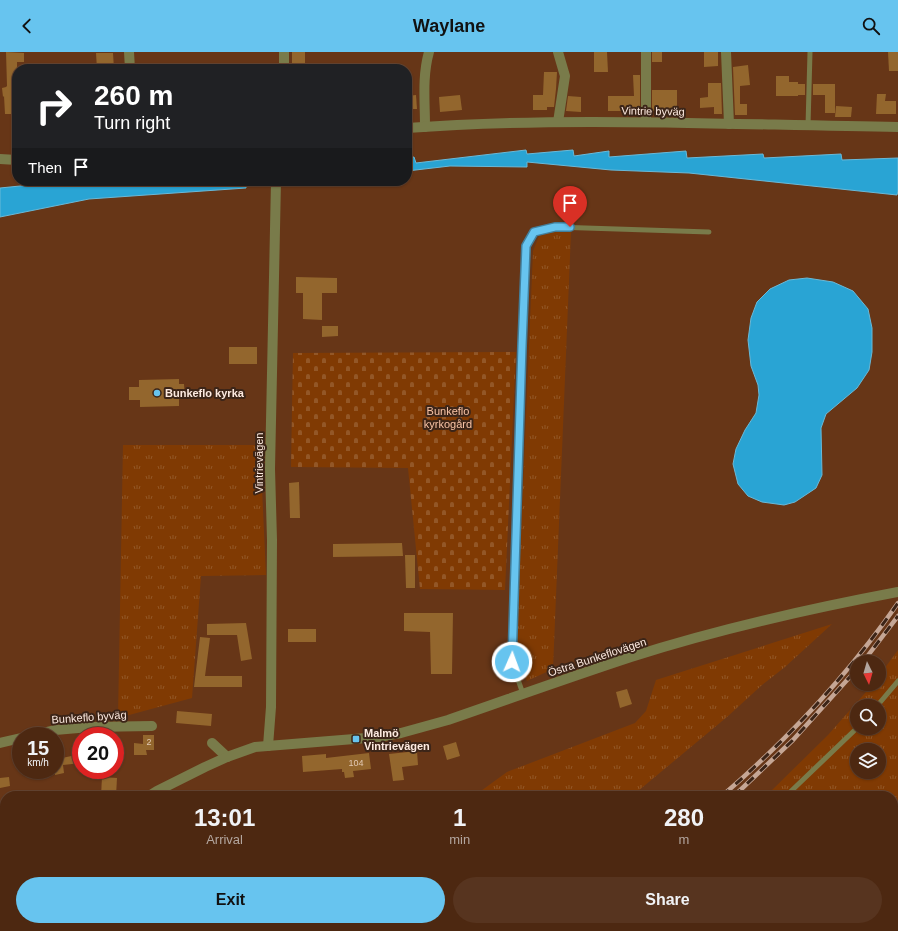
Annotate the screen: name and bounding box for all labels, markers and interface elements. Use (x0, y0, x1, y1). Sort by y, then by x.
icon: back (16, 15, 38, 37)
icon: search (860, 15, 882, 37)
text: Waylane (413, 16, 485, 36)
icon: right (28, 80, 80, 132)
text: 260 m (94, 80, 173, 111)
street label: Vintrie byväg (621, 104, 685, 118)
text: Turn right (94, 113, 170, 133)
icon: arrive (70, 156, 92, 178)
text: Then (28, 159, 62, 176)
pin (553, 186, 587, 227)
icon: arrive (559, 192, 581, 214)
place label: Bunkeflo kyrka (165, 387, 245, 399)
marker: Bunkeflo kyrka (152, 388, 162, 398)
park label: Bunkeflo kyrkogård (424, 405, 472, 430)
street label: Vintrievägen (253, 433, 265, 493)
street label: Östra Bunkeflovägen (546, 635, 648, 679)
position arrow (491, 641, 533, 683)
north arrow (850, 655, 886, 691)
map controls (850, 655, 886, 779)
button: search (850, 699, 886, 735)
street label: Bunkeflo byväg (51, 708, 127, 726)
speed limit sign: 20 (72, 727, 124, 779)
place label: Malmö Vintrievägen (364, 727, 430, 752)
marker: Malmö Vintrievägen (351, 734, 361, 744)
text: 15 (27, 737, 49, 759)
house number: 2 (146, 737, 152, 747)
button: layers (850, 743, 886, 779)
text: km/h (27, 757, 49, 768)
house number: 104 (348, 758, 364, 768)
text: 13:01 (194, 804, 255, 831)
text: 1 (453, 804, 466, 831)
text: 280 (664, 804, 704, 831)
text: Arrival (206, 832, 243, 847)
text: min (449, 832, 470, 847)
text: m (679, 832, 689, 847)
button: Exit (16, 877, 445, 923)
button: Share (453, 877, 882, 923)

